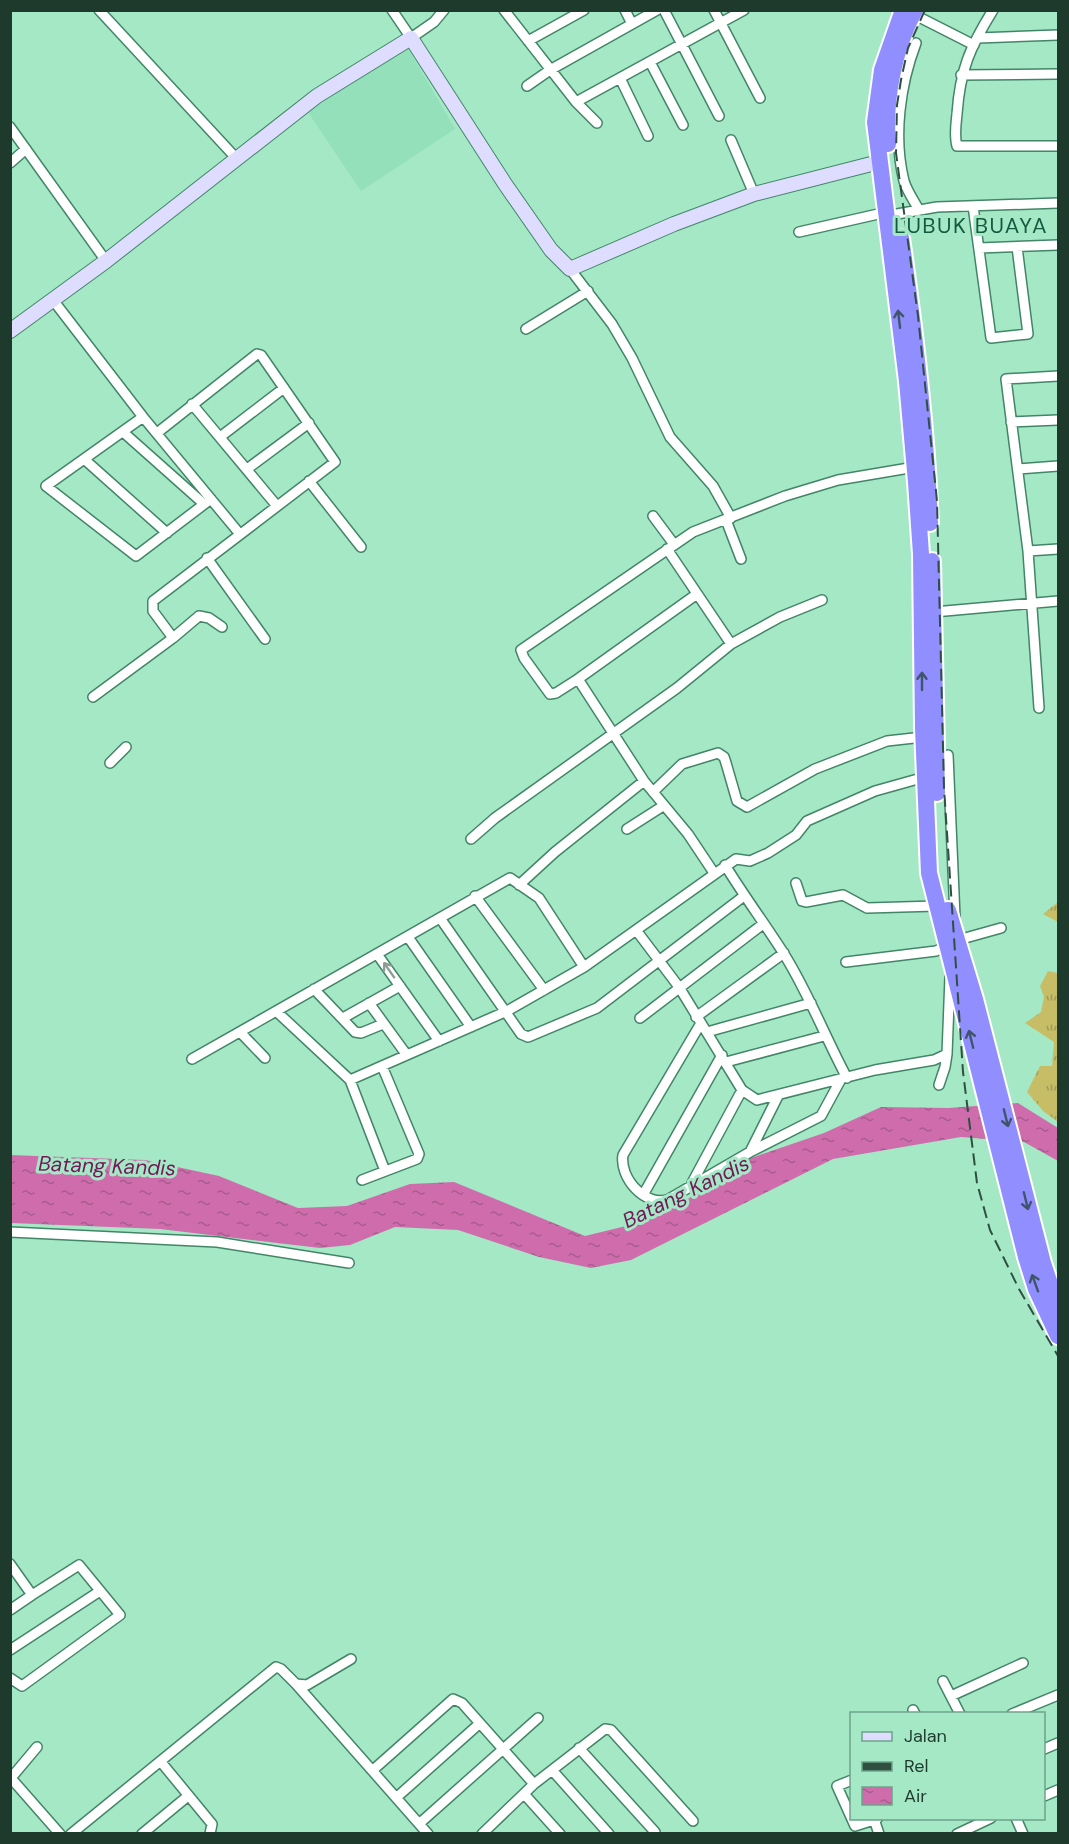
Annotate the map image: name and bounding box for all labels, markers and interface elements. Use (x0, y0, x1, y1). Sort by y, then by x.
district label: LUBUK BUAYA (894, 211, 1048, 240)
one-way arrow (894, 310, 905, 330)
one-way arrow (916, 672, 928, 692)
one-way arrow (383, 962, 395, 978)
one-way arrow (964, 1029, 976, 1048)
one-way arrow (1001, 1108, 1012, 1127)
water label: Batang Kandis (618, 1149, 754, 1235)
water label: Batang Kandis (38, 1150, 176, 1182)
one-way arrow (1020, 1191, 1032, 1210)
one-way arrow (1028, 1274, 1039, 1293)
legend (850, 1712, 1045, 1820)
text: Jalan (904, 1724, 947, 1748)
text: Rel (904, 1754, 928, 1778)
text: Air (904, 1784, 927, 1808)

